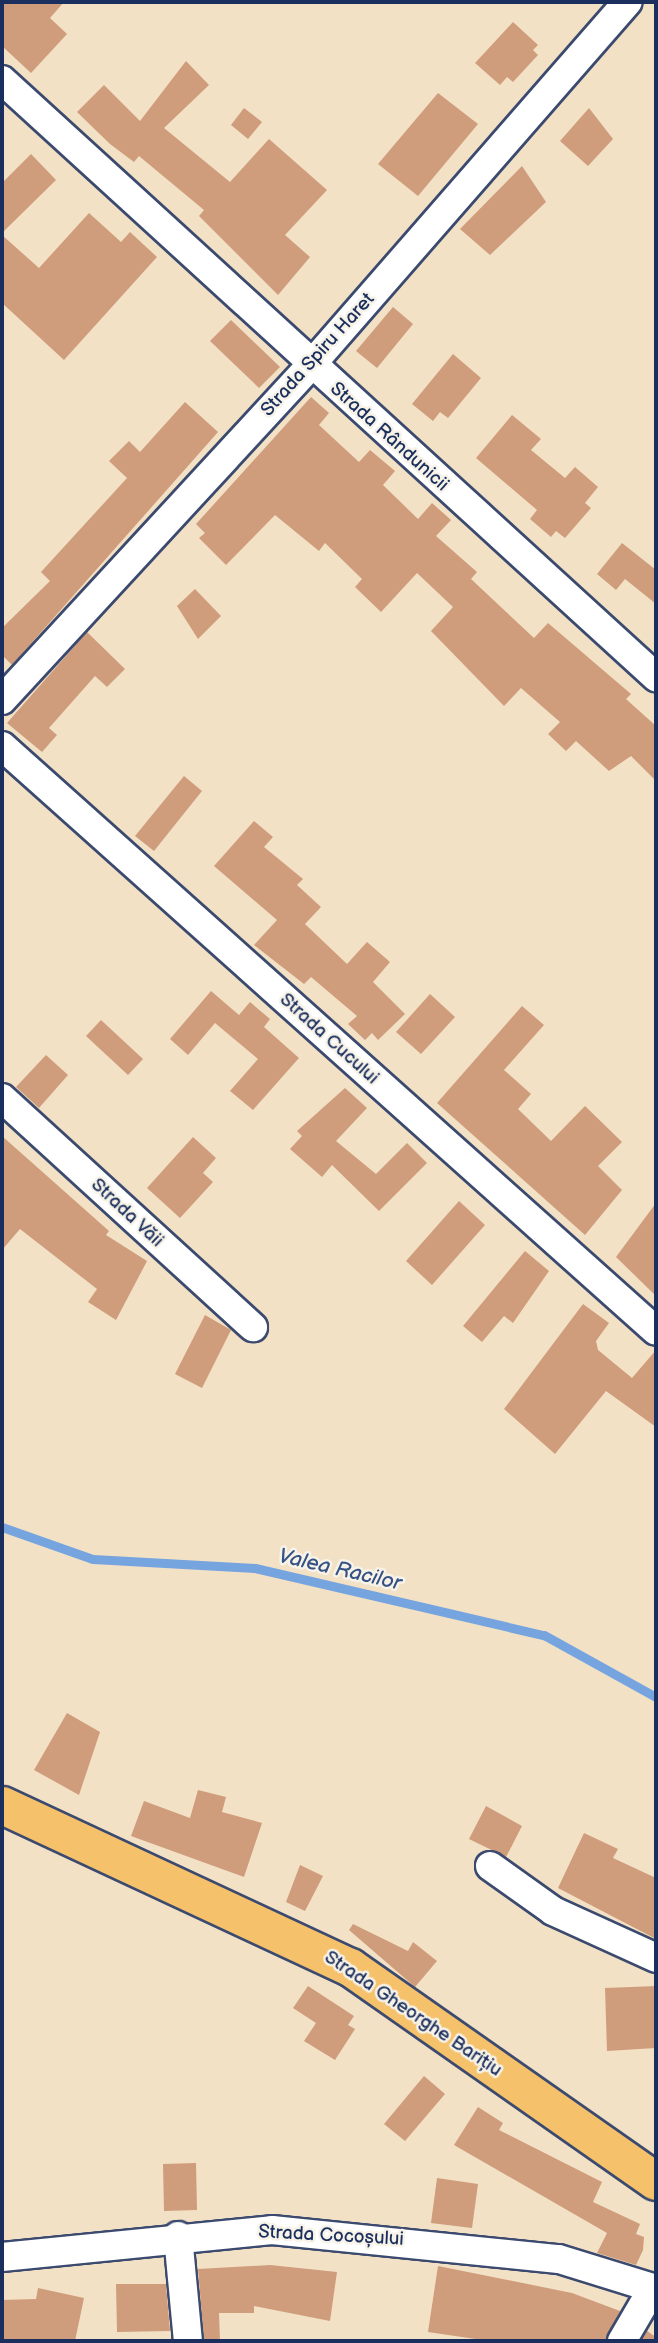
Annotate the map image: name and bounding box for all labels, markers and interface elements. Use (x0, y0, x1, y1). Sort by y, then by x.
street label: Strada Spiru Haret (256, 288, 380, 422)
street label: Strada Rândunicii (325, 378, 453, 496)
street label: Strada Cucului (275, 989, 383, 1089)
street label: Strada Văii (86, 1174, 168, 1252)
water label: Valea Racilor (276, 1544, 404, 1596)
street label: Strada Gheorghe Barițiu (320, 1946, 506, 2082)
street label: Strada Cocoșului (258, 2221, 404, 2251)

